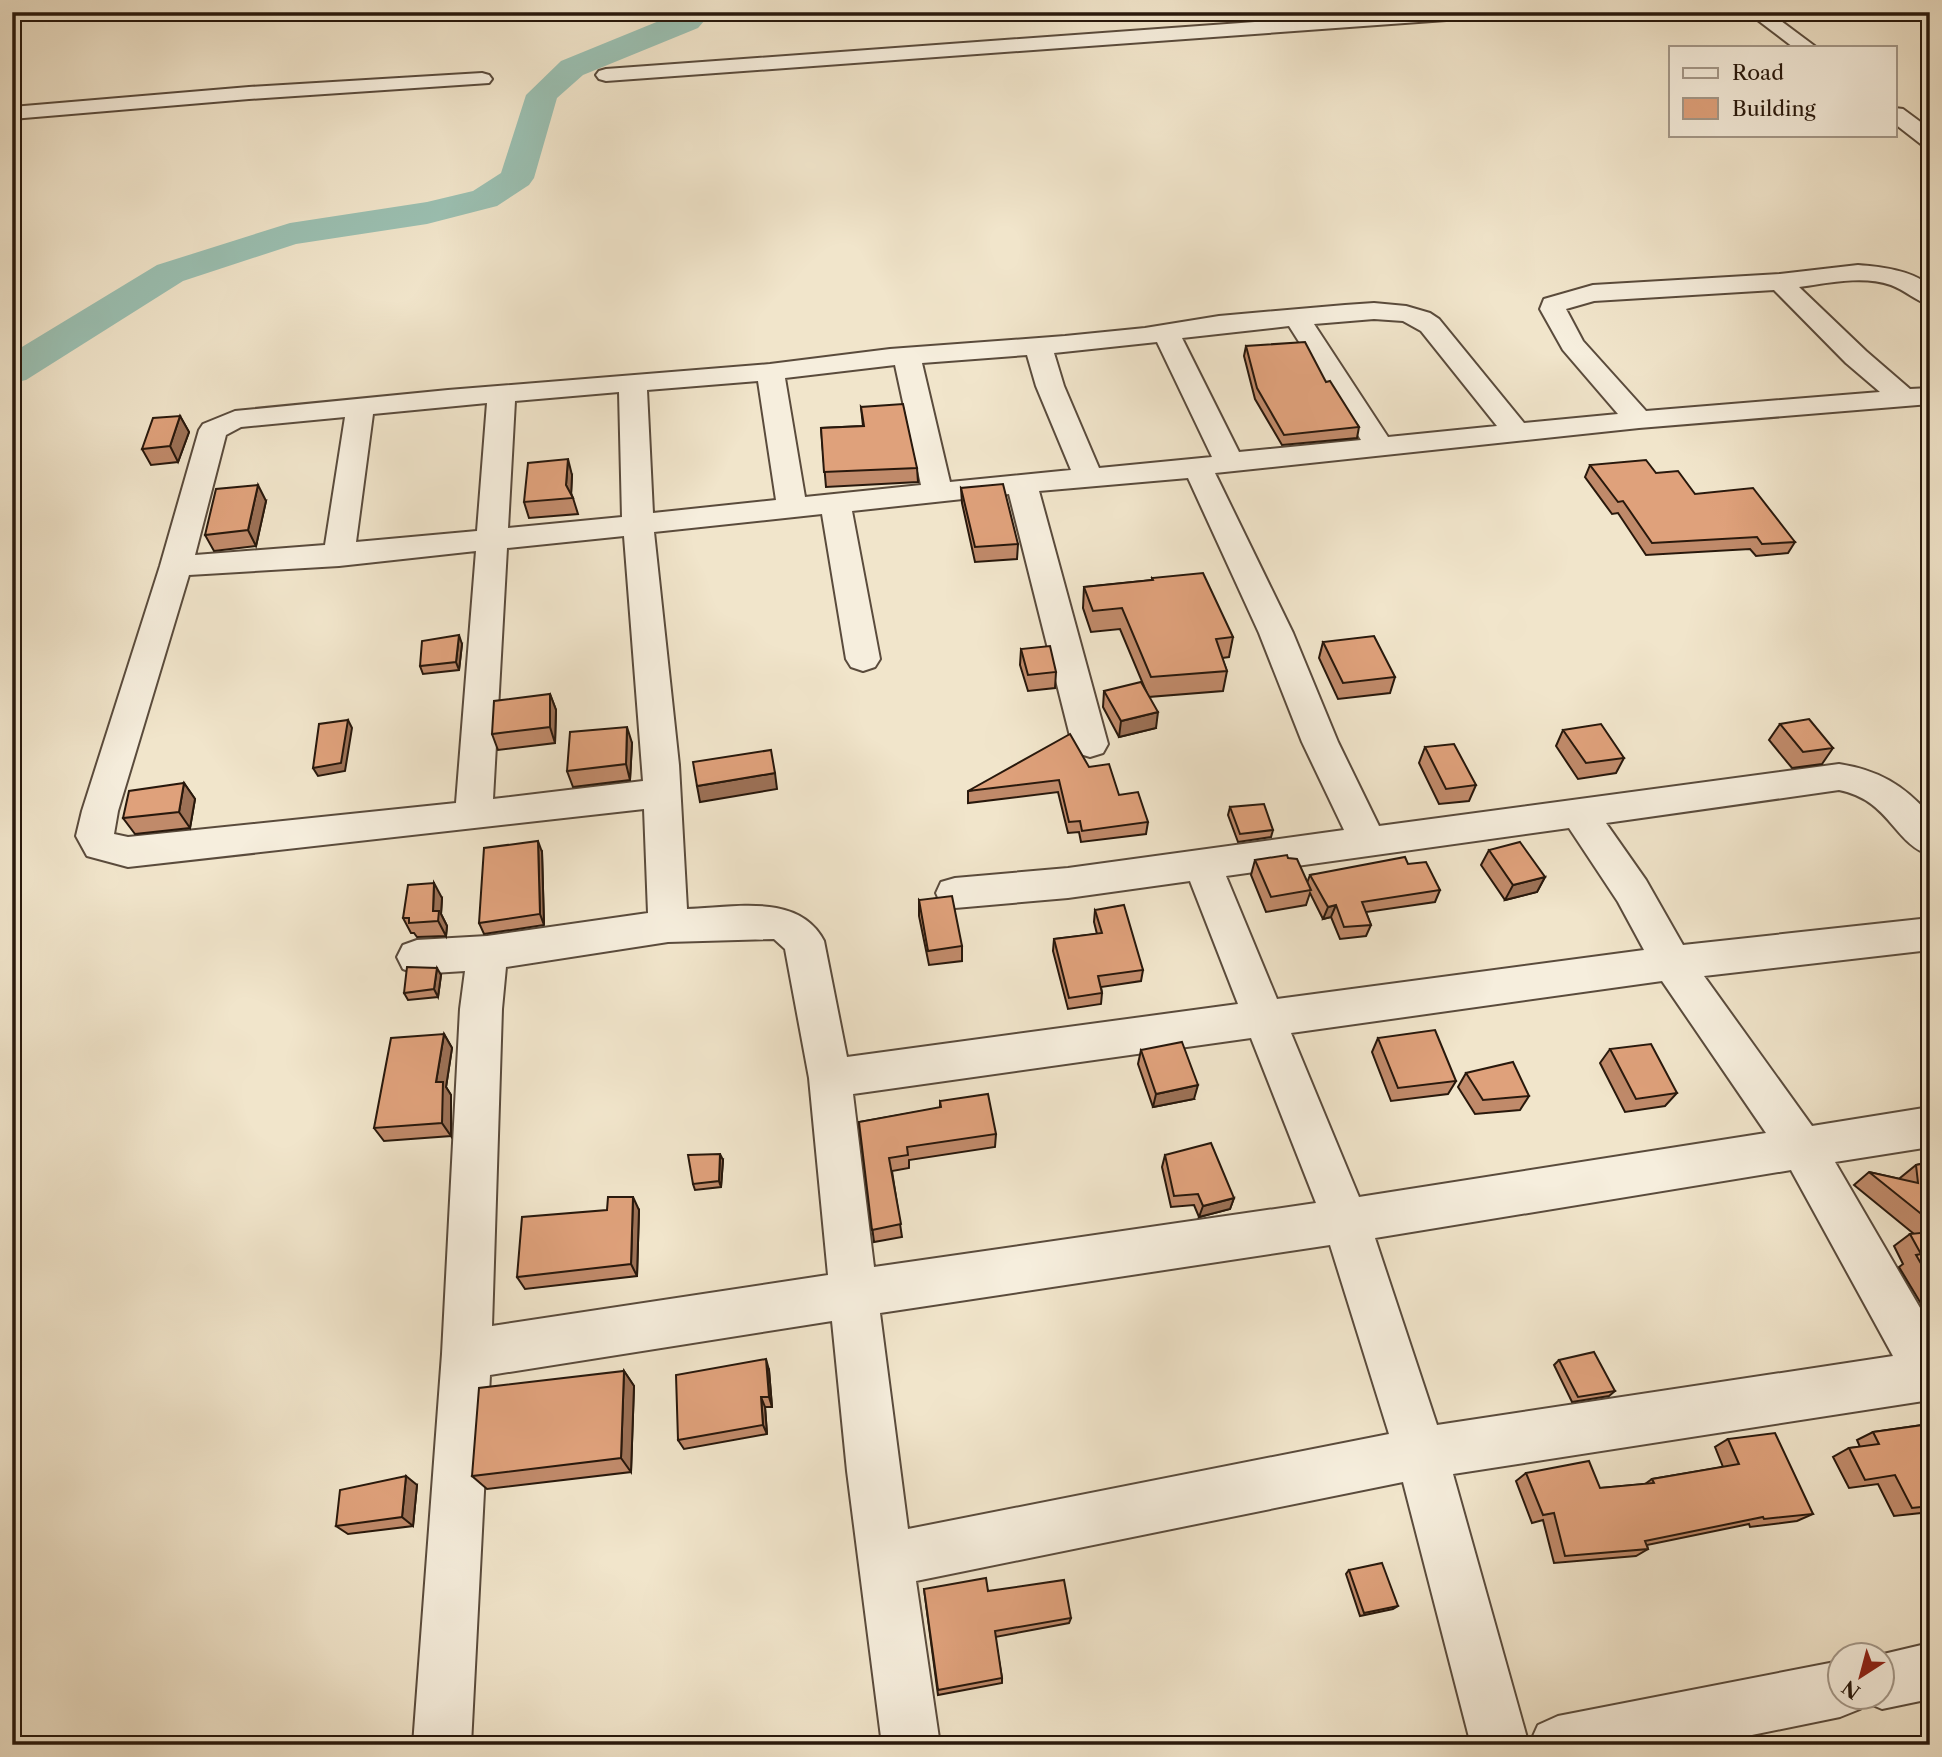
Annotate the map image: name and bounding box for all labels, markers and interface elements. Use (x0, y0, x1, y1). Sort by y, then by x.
legend (1669, 46, 1896, 136)
text: Road (1732, 60, 1784, 85)
text: Building (1732, 96, 1817, 121)
north arrow (1826, 1642, 1896, 1712)
text: N (1838, 1675, 1865, 1704)

